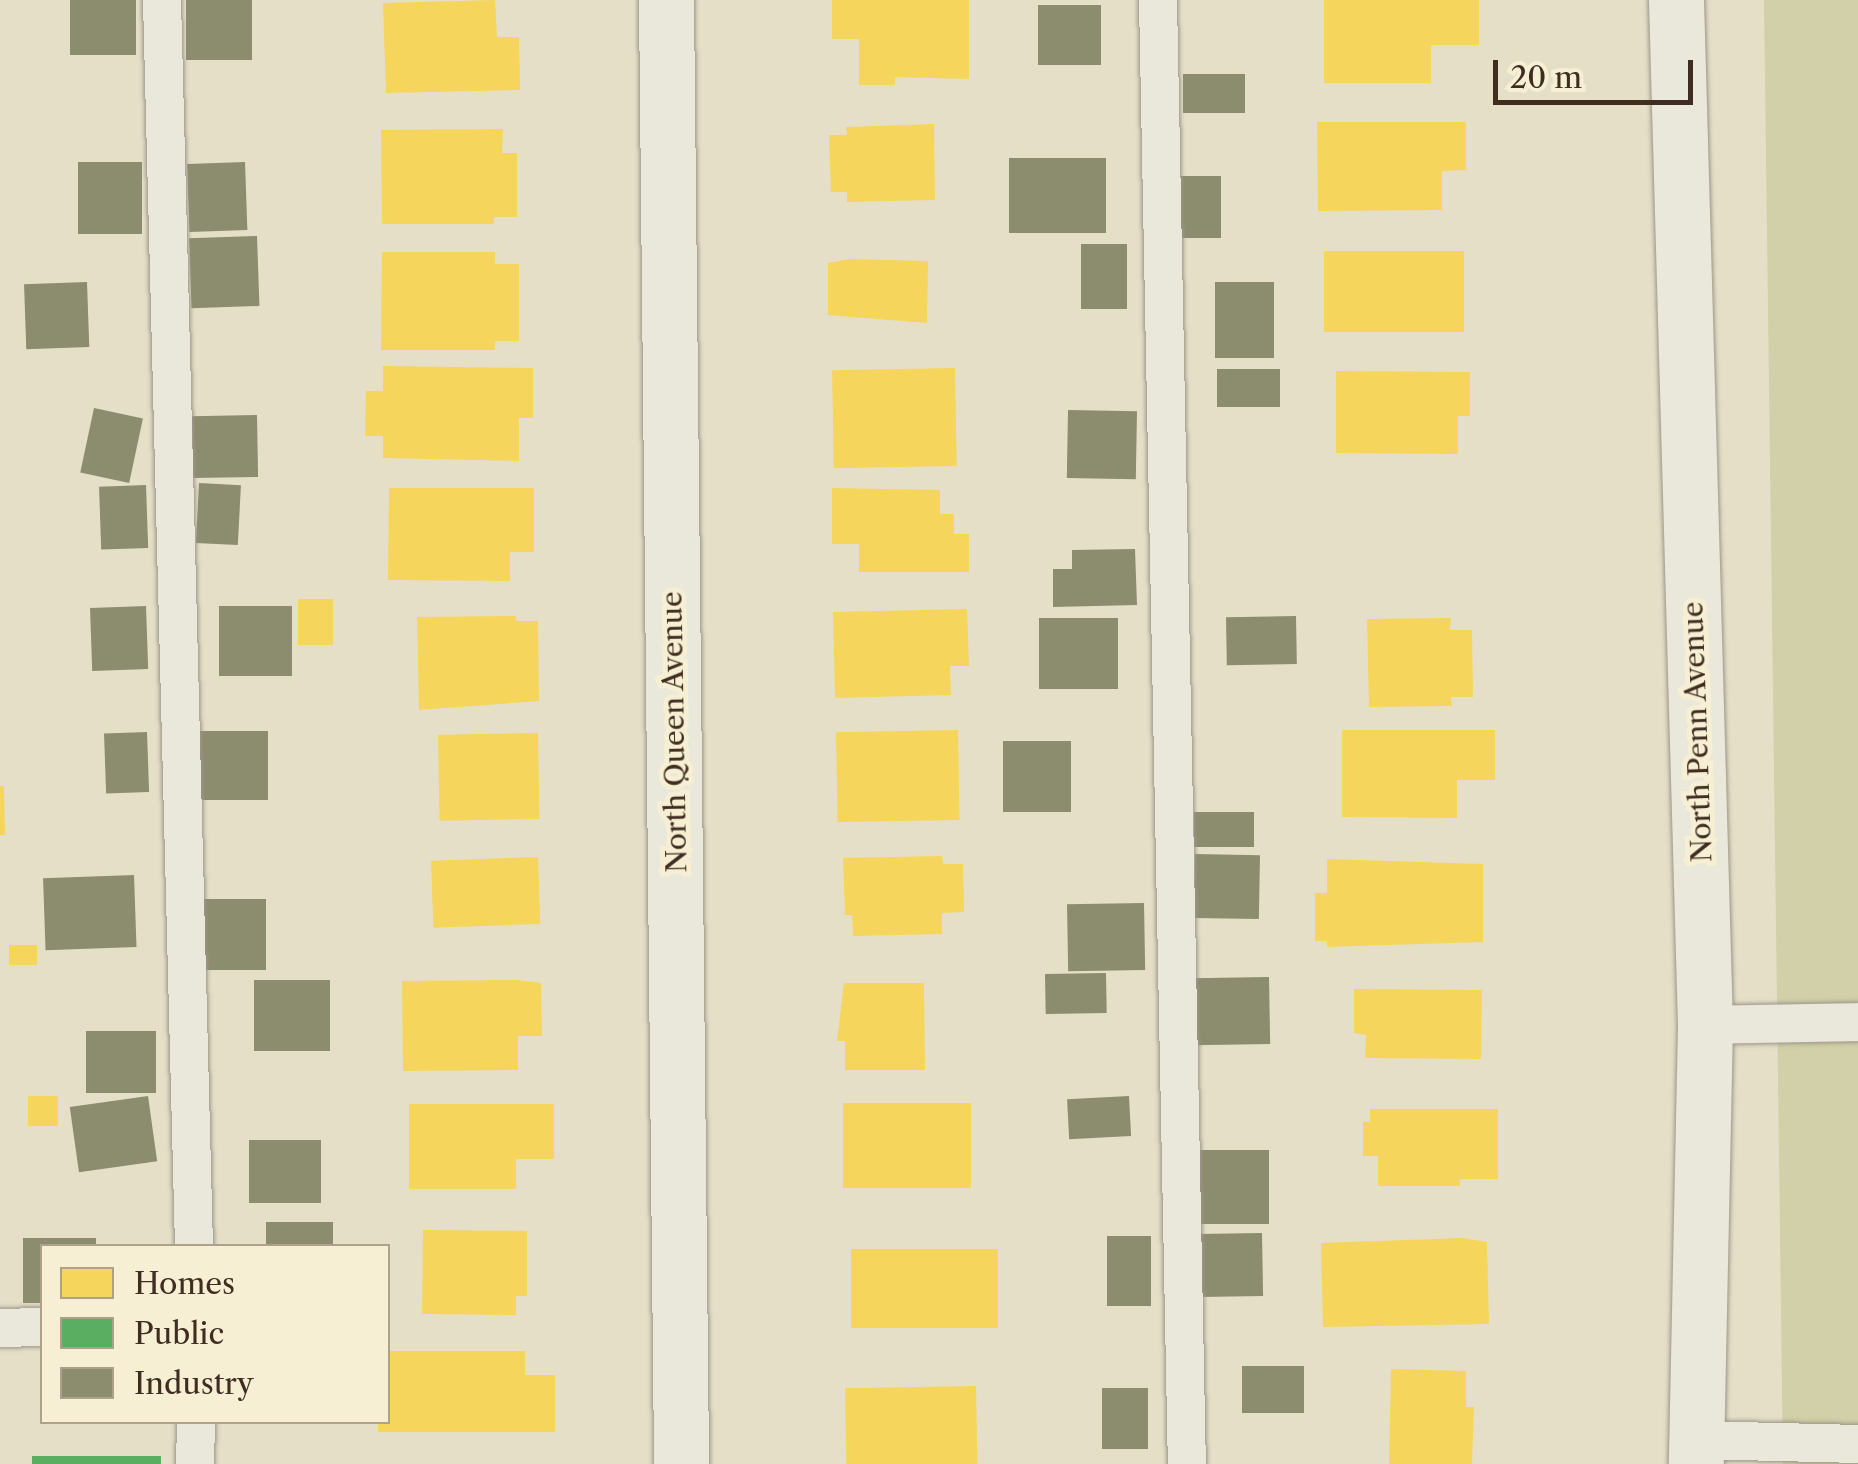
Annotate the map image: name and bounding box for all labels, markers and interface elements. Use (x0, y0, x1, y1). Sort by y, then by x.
scale bar (1498, 40, 1698, 102)
text: 20 m (1510, 59, 1582, 96)
street label: North Queen Avenue (655, 590, 693, 874)
street label: North Penn Avenue (1676, 601, 1718, 863)
legend (40, 1244, 390, 1424)
text: Homes (134, 1265, 235, 1302)
text: Public (134, 1315, 224, 1352)
text: Industry (134, 1365, 254, 1402)

